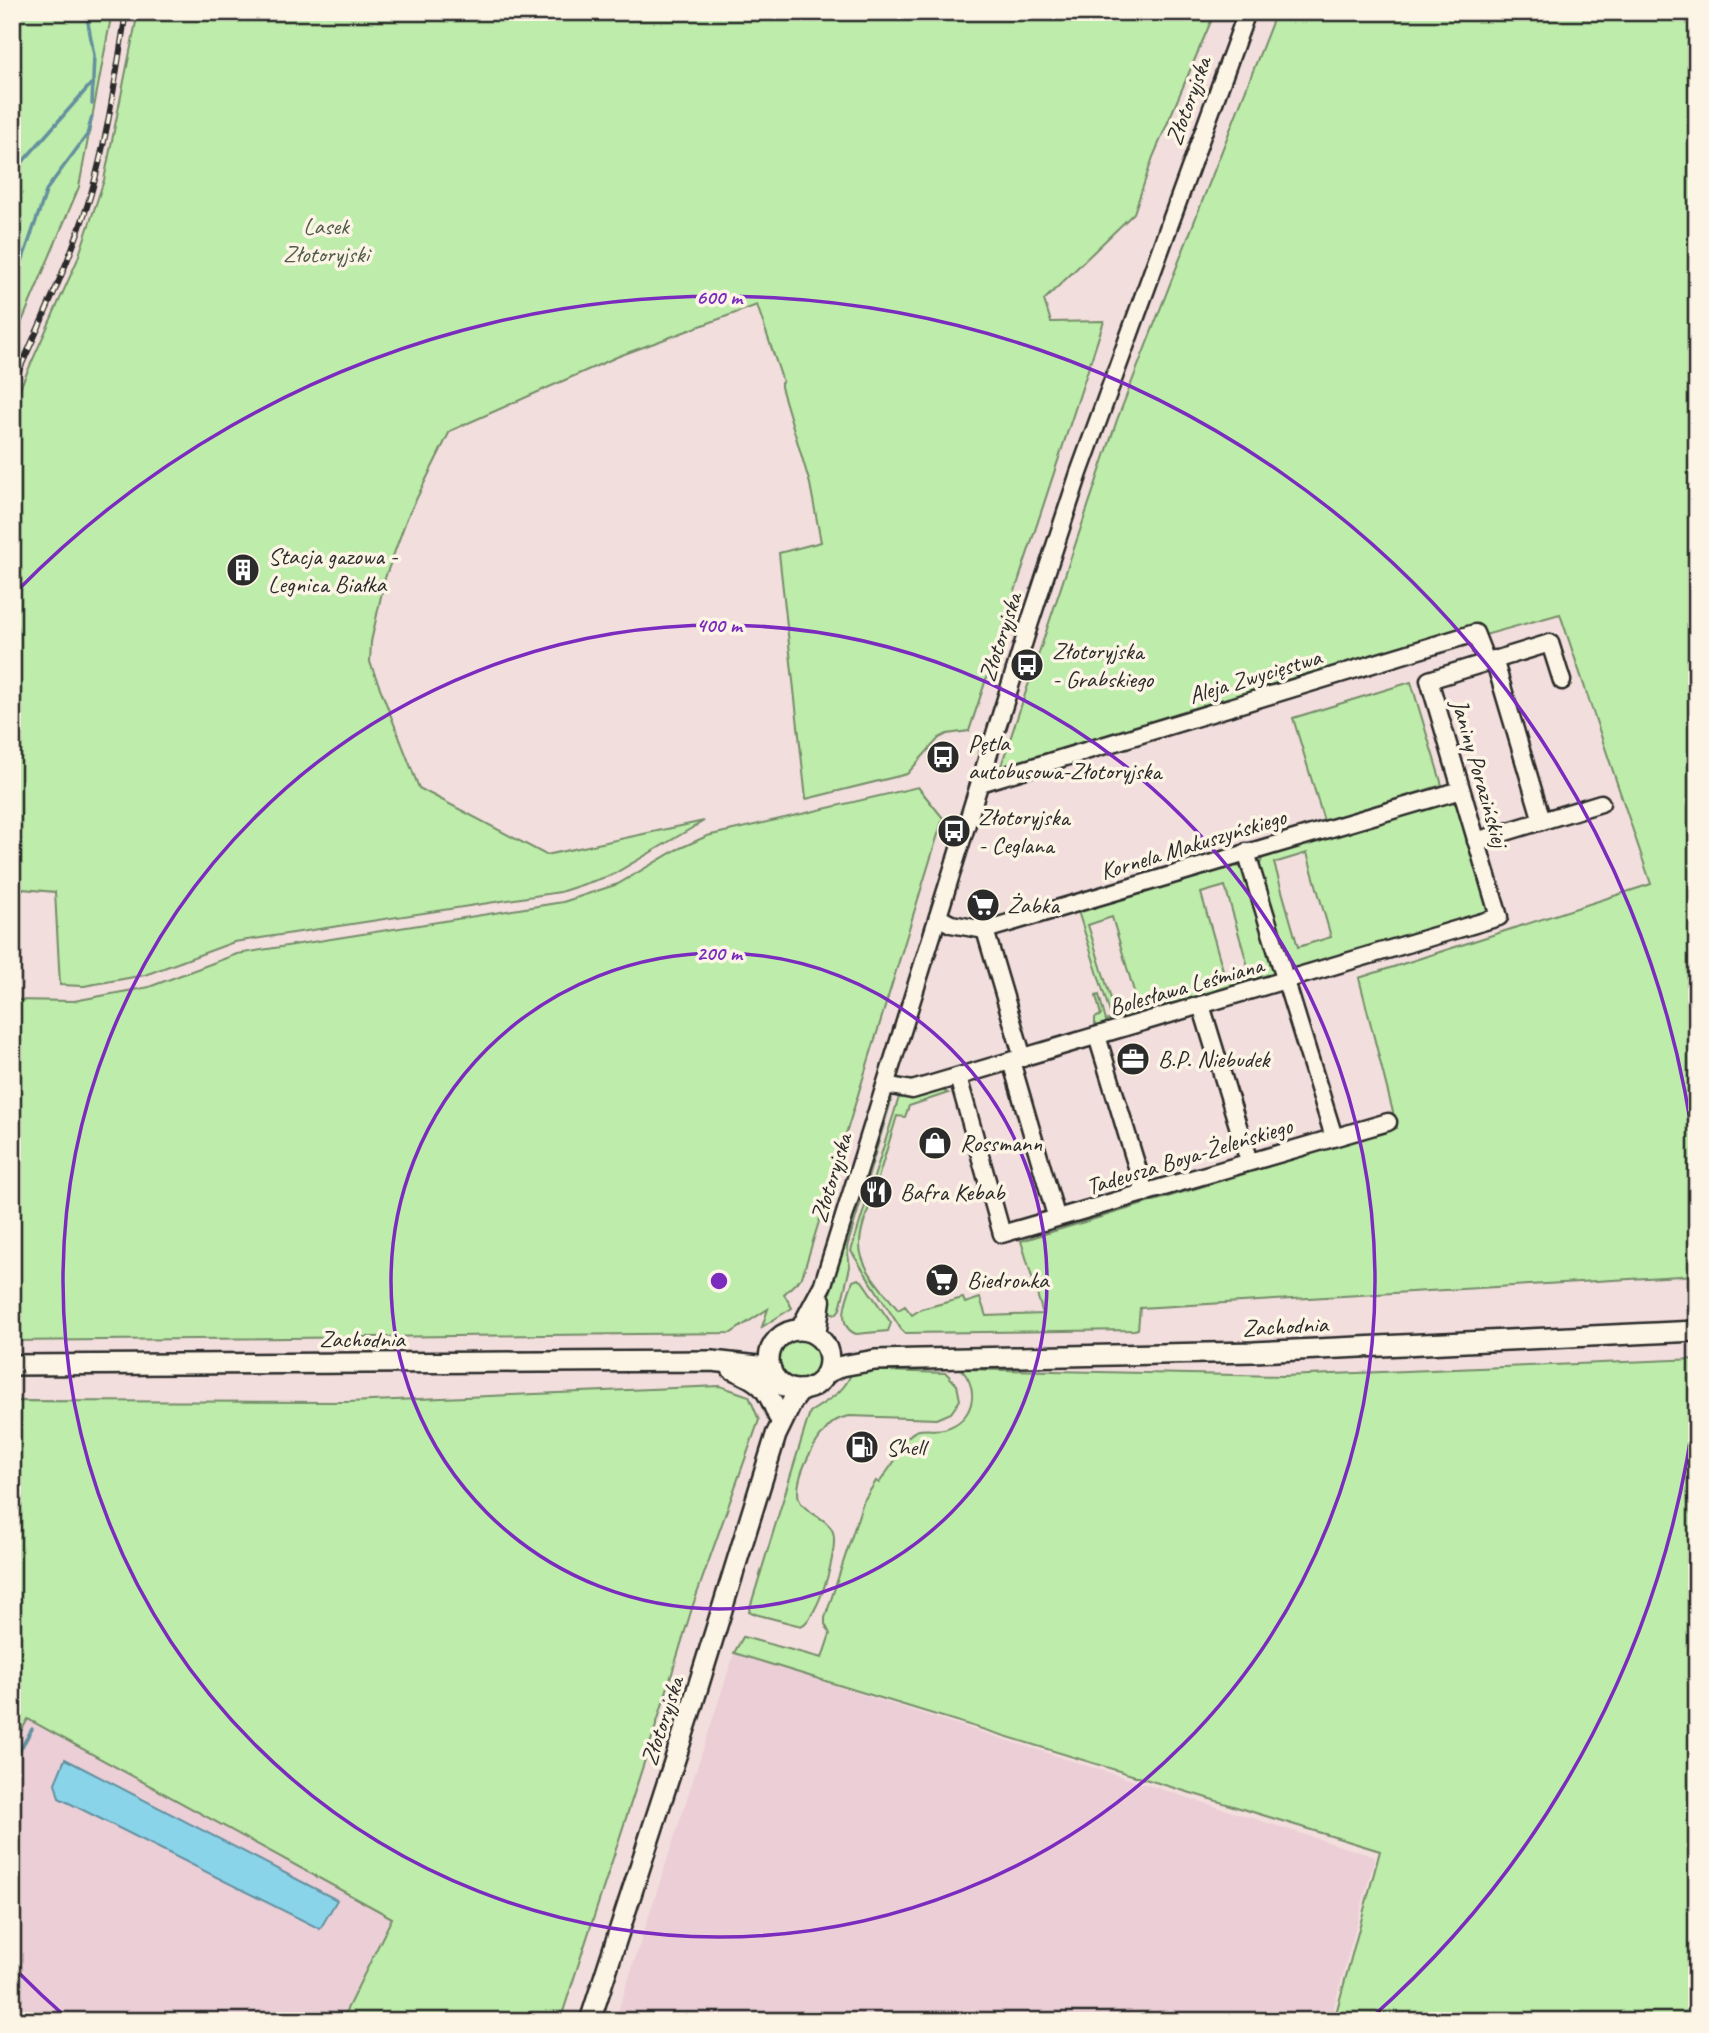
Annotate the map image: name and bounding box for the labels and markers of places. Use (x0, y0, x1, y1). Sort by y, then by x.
place label: Stacja gazowa - Legnica Białka (268, 541, 399, 599)
building icon: Stacja gazowa - Legnica Białka (224, 551, 262, 589)
place label: Złotoryjska - Grabskiego (1052, 636, 1155, 694)
bus stop icon: Złotoryjska - Grabskiego (1008, 646, 1046, 684)
place label: Pętla autobusowa-Złotoryjska (968, 728, 1163, 786)
bus stop icon: Pętla autobusowa-Złotoryjska (924, 738, 962, 776)
place label: Złotoryjska - Ceglana (978, 802, 1071, 860)
bus stop icon: Złotoryjska - Ceglana (935, 812, 973, 850)
supermarket icon: Żabka (964, 886, 1002, 924)
place label: Żabka (1007, 890, 1060, 920)
office icon: B.P. Niebudek (1114, 1040, 1152, 1078)
place label: B.P. Niebudek (1158, 1044, 1272, 1074)
shop icon: Rossmann (916, 1124, 954, 1162)
place label: Rossmann (960, 1128, 1042, 1158)
restaurant icon: Bafra Kebab (857, 1173, 895, 1211)
place label: Bafra Kebab (900, 1177, 1006, 1207)
supermarket icon: Biedronka (923, 1261, 961, 1299)
place label: Biedronka (967, 1265, 1050, 1295)
centre of rings (707, 1269, 731, 1293)
fuel station icon: Shell (843, 1428, 881, 1466)
place label: Shell (886, 1432, 929, 1462)

